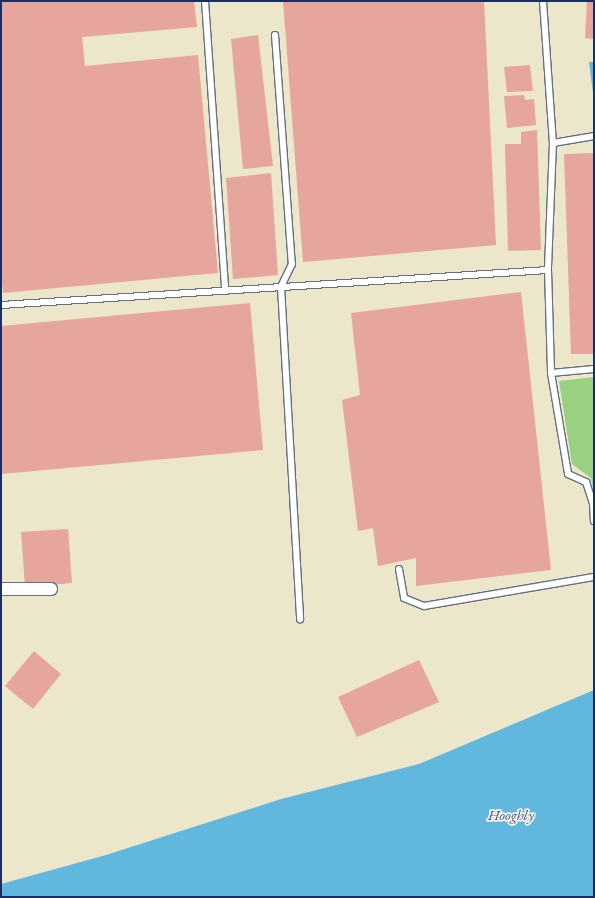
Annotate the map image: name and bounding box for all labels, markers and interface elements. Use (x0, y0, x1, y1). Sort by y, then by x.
water label: Hooghly (488, 806, 534, 824)

